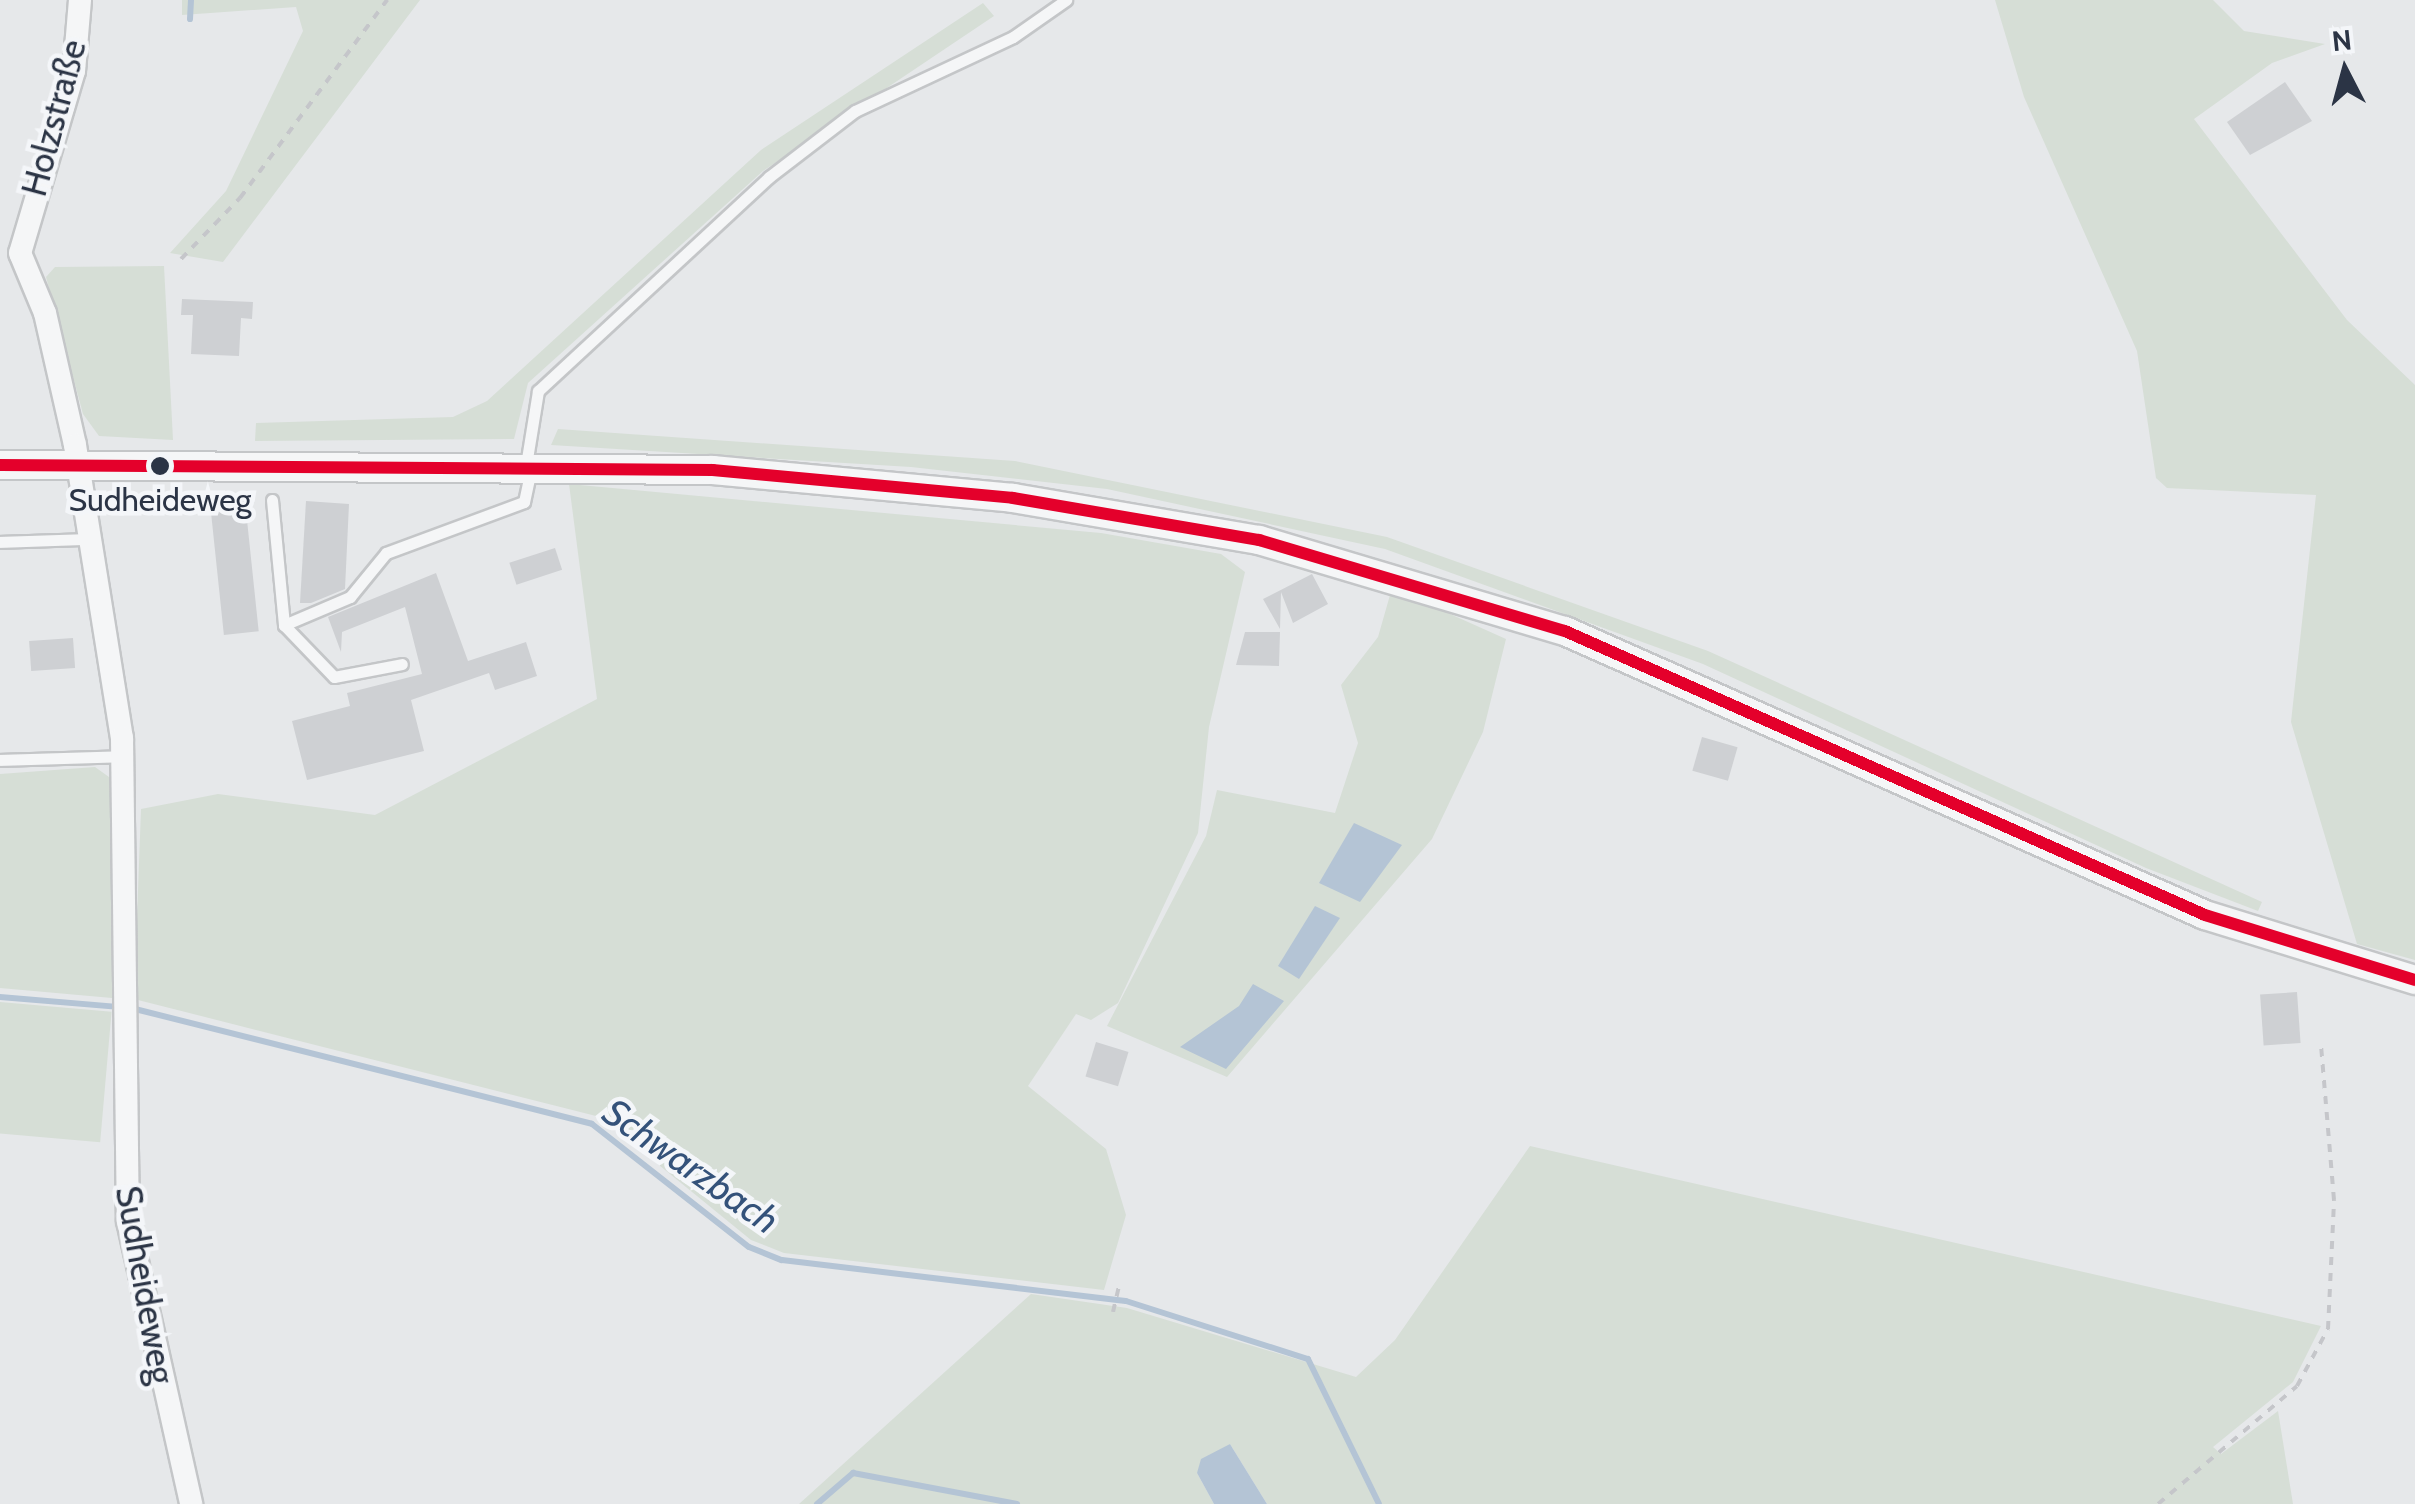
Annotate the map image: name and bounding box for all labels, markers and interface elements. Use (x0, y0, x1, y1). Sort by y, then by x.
north arrow (2295, 20, 2395, 120)
text: N (2330, 22, 2353, 58)
street label: Holzstraße (13, 35, 95, 201)
marker: Sudheideweg (150, 456, 170, 476)
place label: Sudheideweg (68, 481, 252, 519)
water label: Schwarzbach (594, 1089, 788, 1243)
street label: Sudheideweg (107, 1183, 183, 1387)

